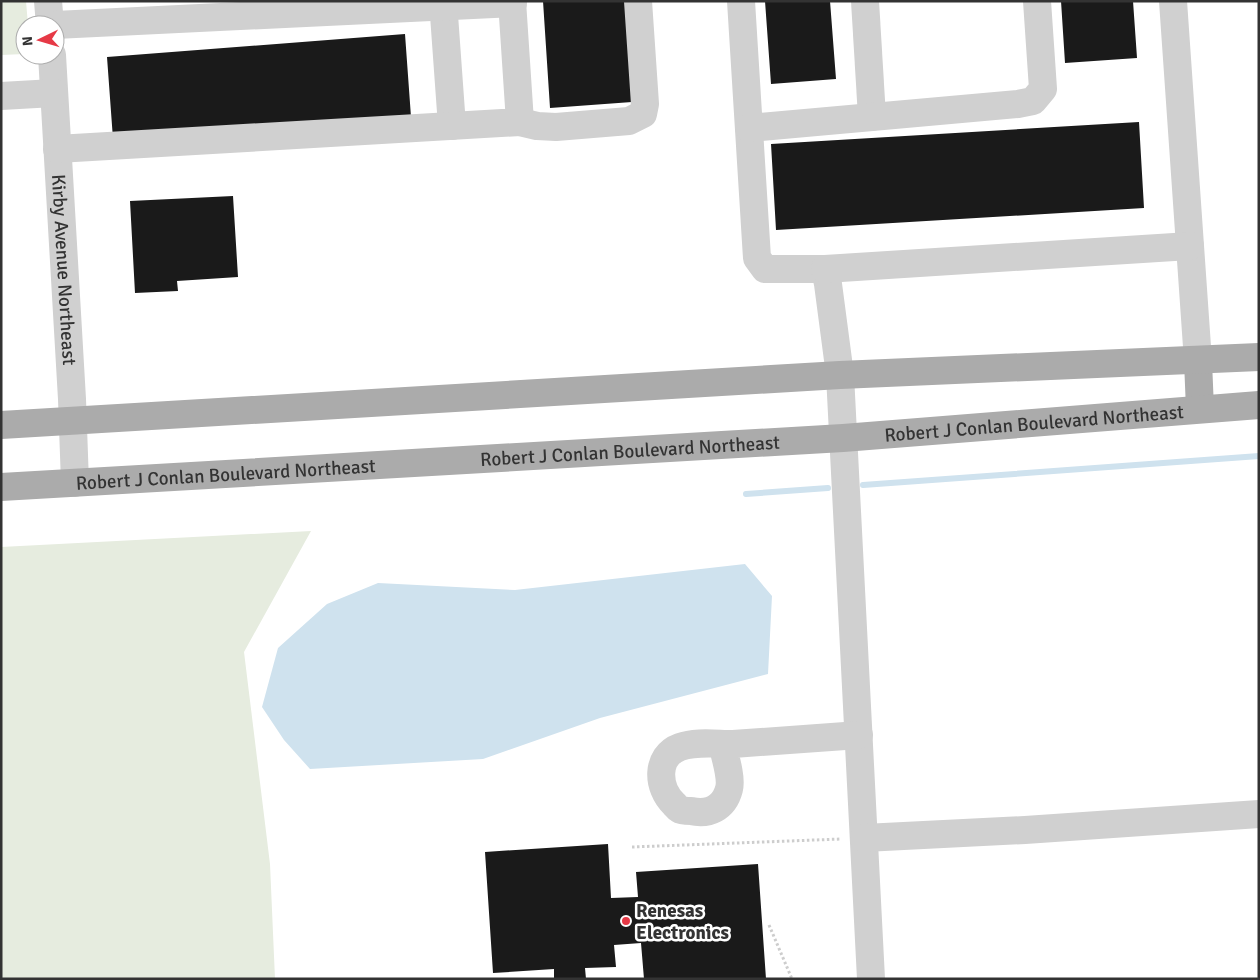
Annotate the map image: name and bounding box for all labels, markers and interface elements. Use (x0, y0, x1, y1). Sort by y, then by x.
north arrow (15, 15, 65, 65)
text: N (19, 35, 36, 47)
street label: Kirby Avenue Northeast (46, 173, 81, 366)
street label: Robert J Conlan Boulevard Northeast (883, 400, 1185, 448)
street label: Robert J Conlan Boulevard Northeast (479, 431, 781, 472)
street label: Robert J Conlan Boulevard Northeast (75, 454, 377, 496)
place label: Renesas Electronics (636, 899, 729, 945)
marker: Renesas Electronics (620, 915, 632, 927)

